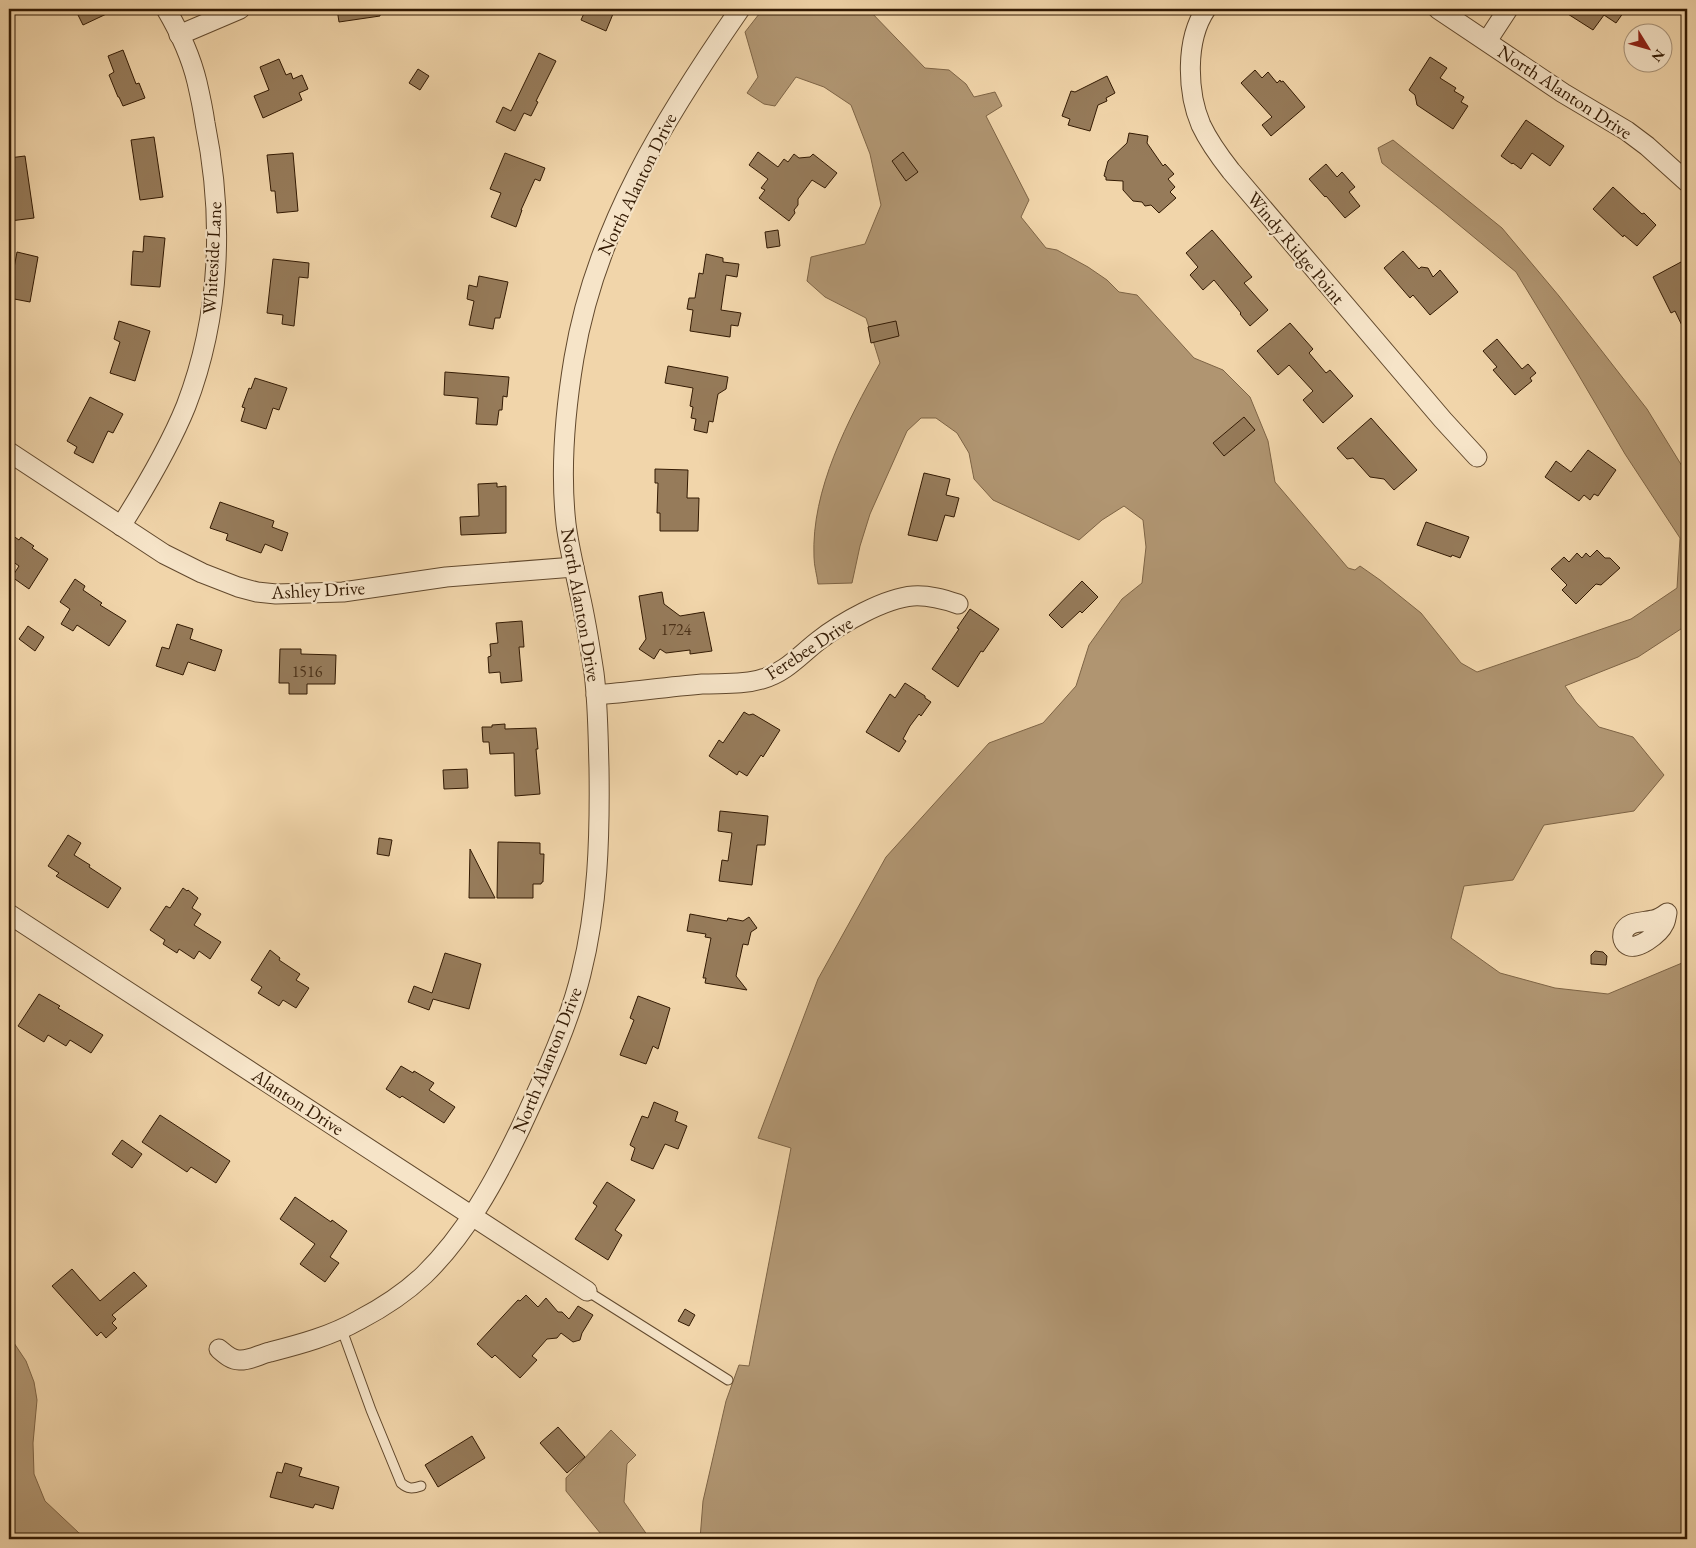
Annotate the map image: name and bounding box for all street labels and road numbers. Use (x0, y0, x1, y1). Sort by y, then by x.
street label: North Alanton Drive (1493, 39, 1637, 145)
street label: North Alanton Drive (592, 109, 682, 259)
street label: Windy Ridge Point (1241, 186, 1351, 310)
street label: Whiteside Lane (197, 201, 227, 315)
street label: North Alanton Drive (555, 526, 607, 684)
street label: Ashley Drive (270, 575, 365, 605)
street label: Ferebee Drive (761, 611, 857, 685)
street label: North Alanton Drive (506, 983, 588, 1137)
street label: Alanton Drive (246, 1062, 349, 1141)

